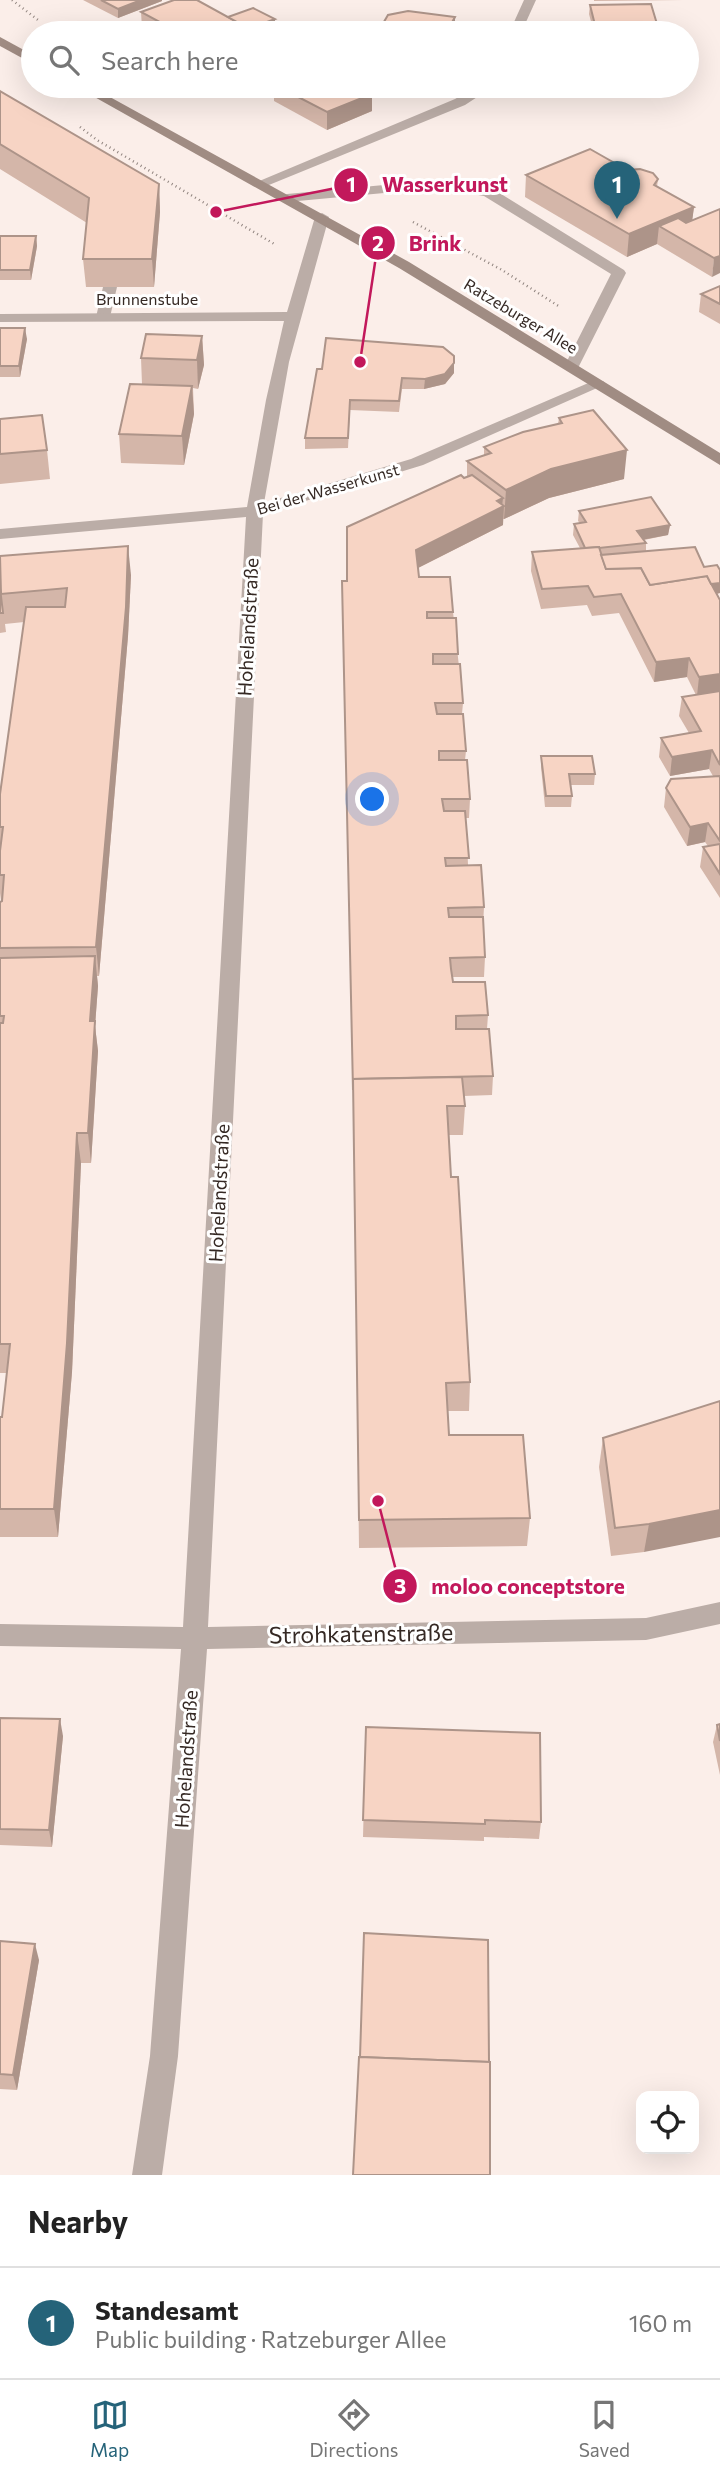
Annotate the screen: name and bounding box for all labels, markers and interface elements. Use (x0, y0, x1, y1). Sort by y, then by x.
search box (21, 21, 699, 98)
icon: search (45, 41, 83, 79)
text: Search here (101, 44, 239, 75)
pin: 1 (594, 161, 640, 219)
callout: Wasserkunst (333, 164, 522, 206)
text: 1 (346, 171, 356, 196)
text: Wasserkunst (382, 171, 508, 196)
callout: Brink (360, 222, 476, 264)
text: 2 (372, 230, 384, 255)
text: Brink (409, 230, 461, 255)
street label: Ratzeburger Allee (461, 274, 582, 357)
street label: Brunnenstube (96, 289, 198, 308)
street label: Bei der Wasserkunst (255, 459, 401, 518)
street label: Hohelandstraße (232, 557, 263, 697)
your location (355, 782, 389, 816)
street label: Hohelandstraße (203, 1123, 234, 1263)
callout: moloo conceptstore (382, 1565, 638, 1607)
text: 3 (394, 1573, 406, 1598)
text: moloo conceptstore (431, 1573, 625, 1598)
street label: Strohkatenstraße (269, 1617, 453, 1649)
street label: Hohelandstraße (169, 1689, 202, 1829)
map controls (636, 2091, 699, 2154)
button: locate (636, 2091, 699, 2154)
text: Nearby (28, 2202, 128, 2239)
text: Standesamt (95, 2294, 238, 2325)
text: 1 (46, 2309, 56, 2337)
text: 160 m (629, 2309, 692, 2337)
text: Public building · Ratzeburger Allee (95, 2325, 446, 2353)
tab: Map (90, 2396, 129, 2461)
tab: Directions (309, 2396, 399, 2461)
tab: Saved (579, 2396, 630, 2461)

